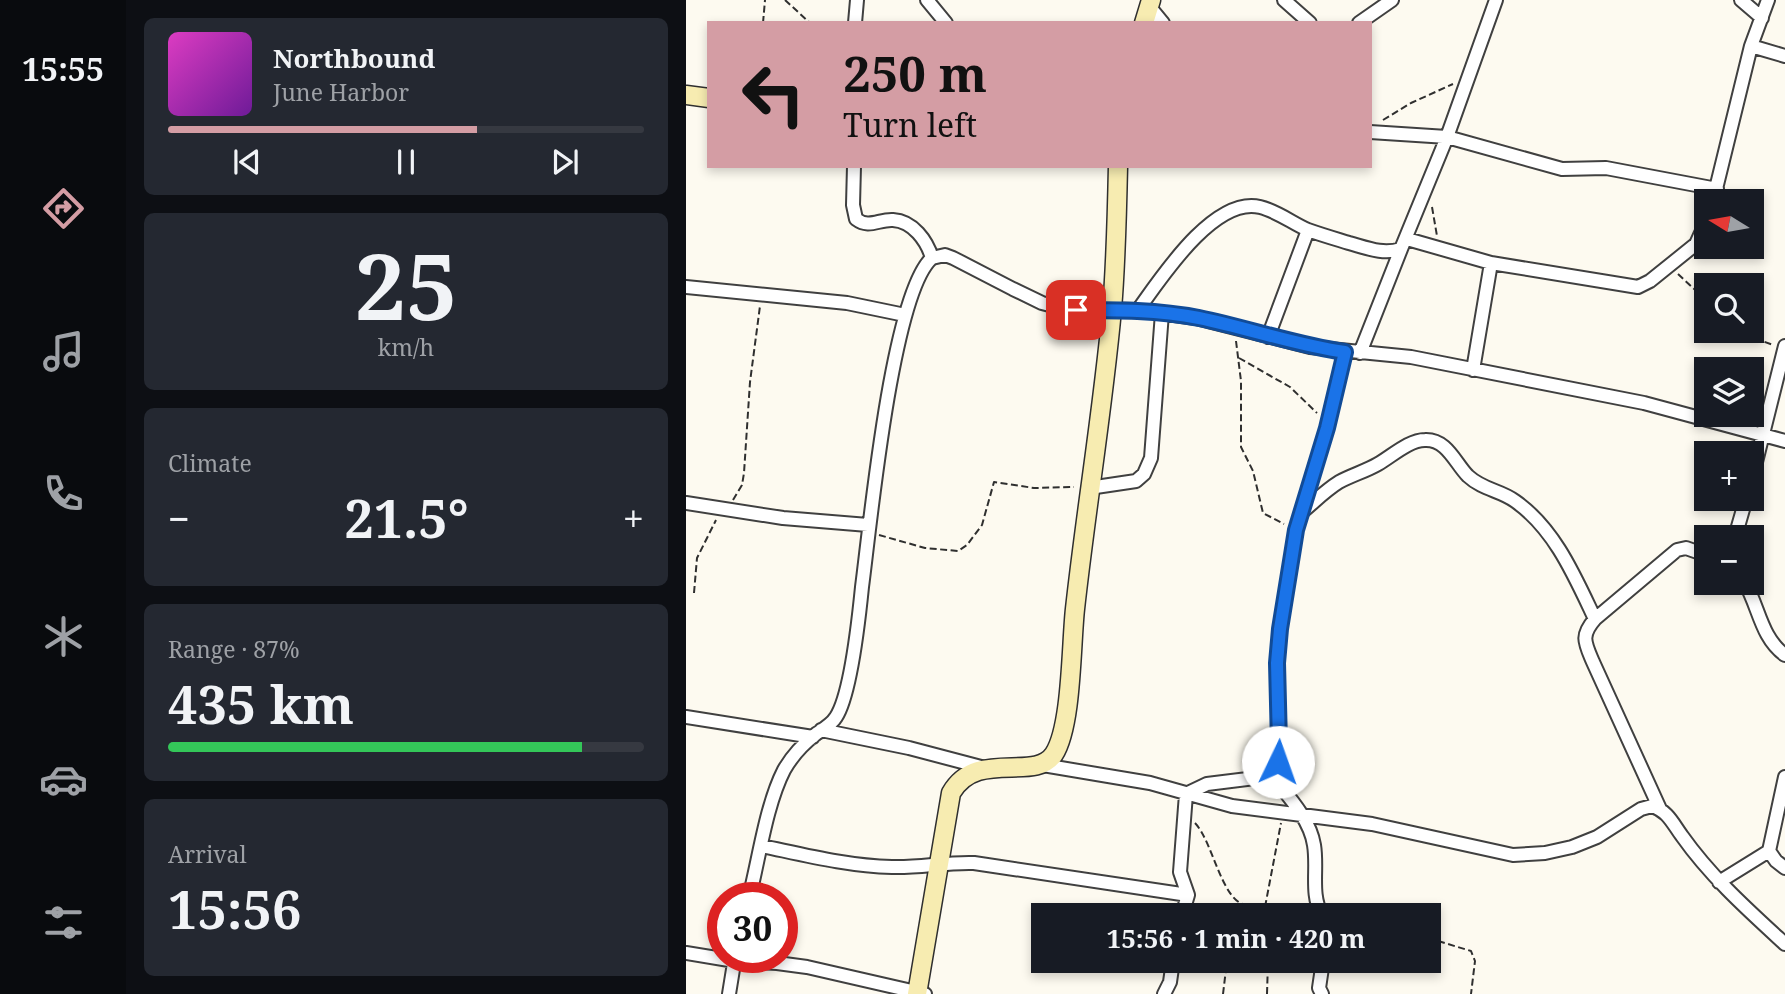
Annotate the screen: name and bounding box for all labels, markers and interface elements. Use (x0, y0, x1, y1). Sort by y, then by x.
text: Northbound (273, 40, 435, 76)
text: 250 m (843, 40, 987, 106)
text: 15:55 (22, 47, 104, 90)
icon: left (728, 49, 819, 140)
text: June Harbor (273, 76, 409, 108)
text: Turn left (843, 103, 977, 146)
icon: previous (228, 143, 266, 181)
icon: pause (387, 143, 425, 181)
icon: next (546, 143, 584, 181)
icon: directions (39, 184, 88, 233)
north arrow (1694, 189, 1764, 259)
map controls (1694, 189, 1764, 595)
text: 25 (355, 223, 457, 347)
button: search (1694, 273, 1764, 343)
pin (1046, 280, 1106, 340)
icon: arrive (1057, 291, 1095, 329)
icon: music (39, 327, 88, 376)
text: km/h (378, 331, 434, 363)
button: layers (1694, 357, 1764, 427)
button: + (1694, 441, 1764, 511)
text: Climate (168, 447, 252, 479)
icon: phone (39, 469, 88, 518)
text: 21.5° (344, 482, 469, 553)
text: − (168, 492, 190, 544)
text: + (623, 492, 644, 544)
button: − (1694, 525, 1764, 595)
icon: climate (39, 612, 88, 661)
text: Range · 87% (168, 633, 300, 665)
text: 435 km (168, 668, 354, 739)
position arrow (1241, 725, 1315, 799)
icon: car (39, 755, 88, 804)
text: Arrival (168, 838, 247, 870)
text: 15:56 (168, 873, 301, 944)
speed limit sign: 30 (707, 882, 798, 973)
icon: filters (39, 898, 88, 947)
text: 15:56 · 1 min · 420 m (1106, 920, 1366, 956)

